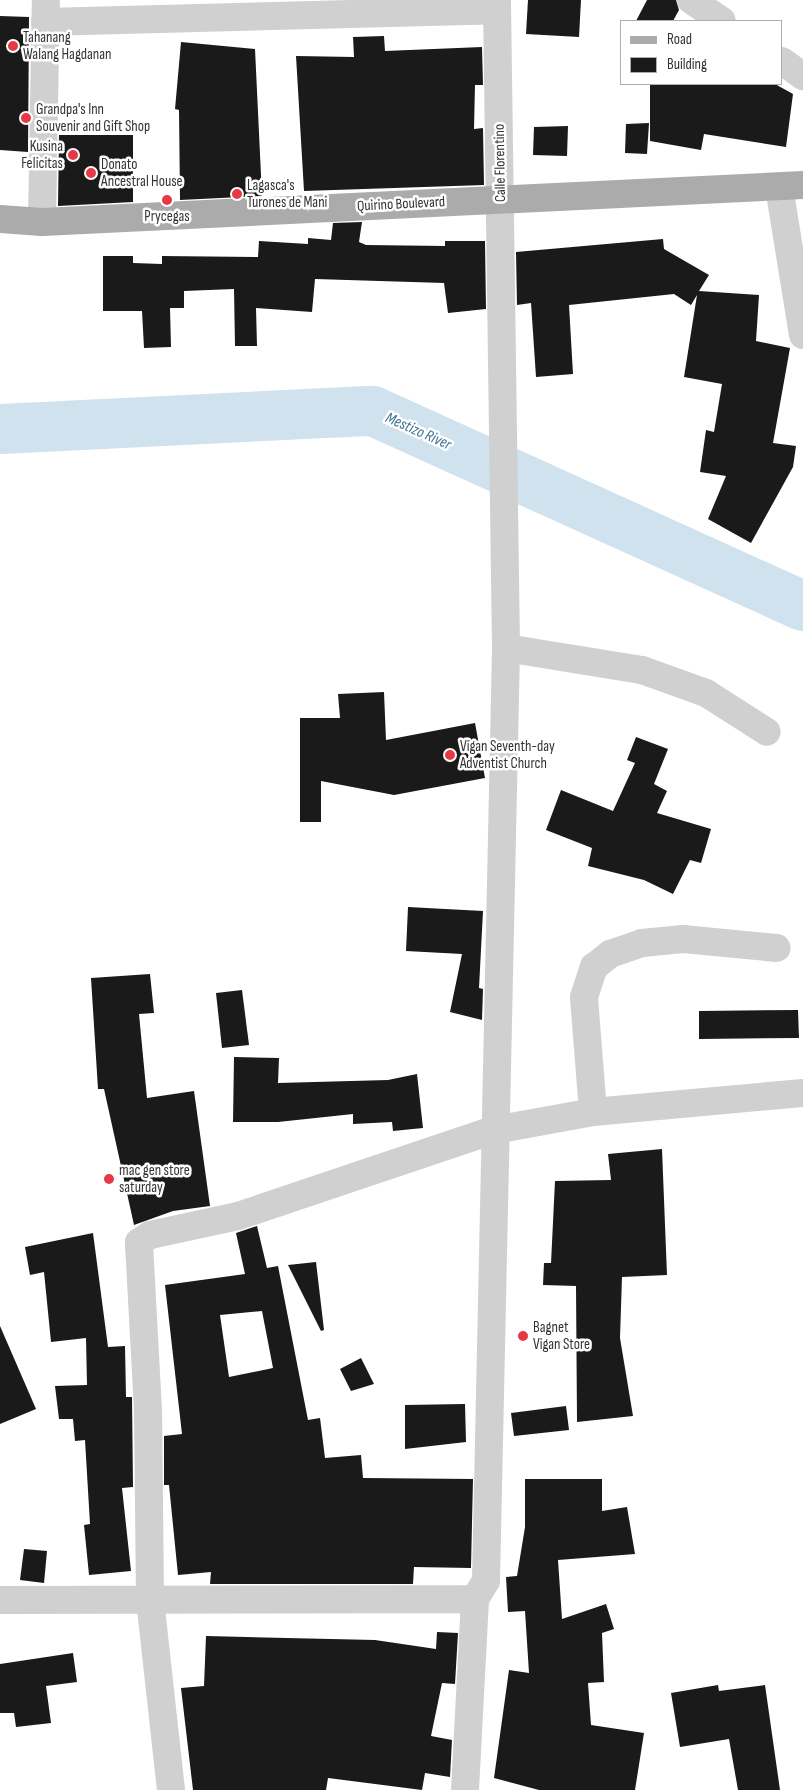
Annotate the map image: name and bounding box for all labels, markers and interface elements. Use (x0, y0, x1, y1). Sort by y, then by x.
legend (620, 20, 783, 85)
place label: Tahanang Walang Hagdanan (23, 28, 111, 63)
text: Road (667, 30, 692, 49)
marker: Tahanang Walang Hagdanan (7, 40, 19, 52)
text: Building (667, 55, 707, 74)
place label: Grandpa's Inn Souvenir and Gift Shop (36, 100, 150, 135)
marker: Grandpa's Inn Souvenir and Gift Shop (20, 112, 32, 124)
street label: Calle Florentino (490, 124, 510, 202)
place label: Kusina Felicitas (21, 137, 63, 172)
marker: Kusina Felicitas (67, 149, 79, 161)
place label: Donato Ancestral House (101, 155, 183, 190)
marker: Donato Ancestral House (85, 167, 97, 179)
place label: Lagasca's Turones de Mani (247, 176, 327, 211)
marker: Lagasca's Turones de Mani (231, 188, 243, 200)
street label: Quirino Boulevard (357, 193, 445, 215)
marker: Prycegas (161, 194, 173, 206)
place label: Prycegas (144, 208, 190, 226)
water label: Mestizo River (382, 409, 454, 455)
place label: Vigan Seventh-day Adventist Church (460, 737, 555, 772)
marker: Vigan Seventh-day Adventist Church (444, 749, 456, 761)
place label: mac gen store saturday (119, 1161, 190, 1196)
marker: mac gen store saturday (103, 1173, 115, 1185)
place label: Bagnet Vigan Store (533, 1318, 590, 1353)
marker: Bagnet Vigan Store (517, 1330, 529, 1342)

